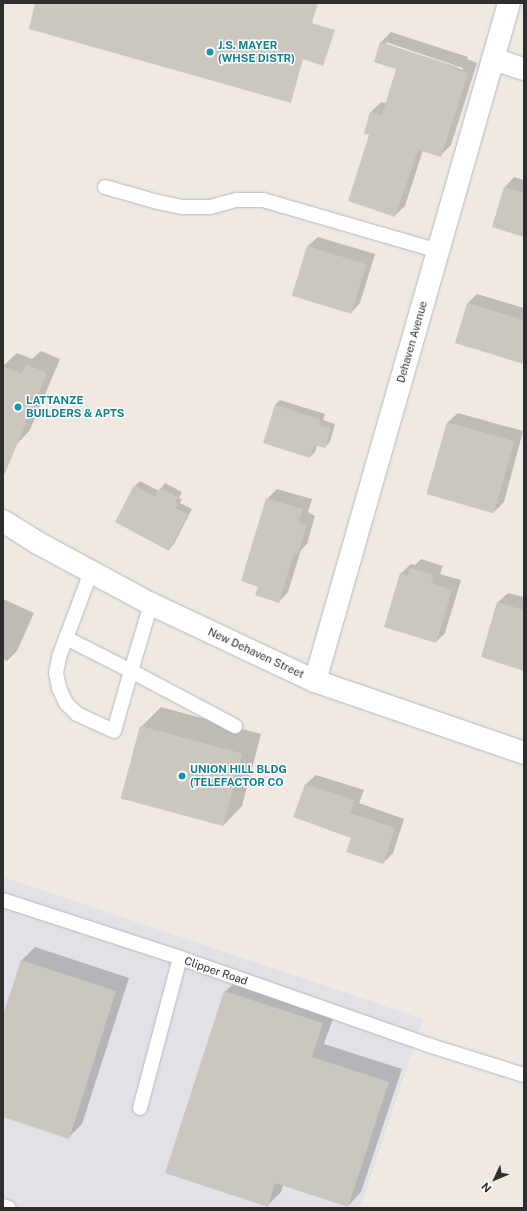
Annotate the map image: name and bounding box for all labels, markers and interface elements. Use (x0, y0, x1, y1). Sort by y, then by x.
place label: J.S. MAYER (WHSE DISTR) (218, 39, 295, 65)
marker: J.S. MAYER (WHSE DISTR) (205, 47, 215, 57)
street label: Dehaven Avenue (394, 300, 430, 384)
place label: LATTANZE BUILDERS & APTS (26, 394, 124, 420)
marker: LATTANZE BUILDERS & APTS (13, 402, 23, 412)
street label: New Dehaven Street (206, 625, 306, 681)
place label: UNION HILL BLDG (TELEFACTOR CO (190, 763, 287, 789)
marker: UNION HILL BLDG (TELEFACTOR CO (177, 771, 187, 781)
street label: Clipper Road (183, 954, 249, 988)
north arrow (475, 1159, 515, 1199)
text: N (479, 1180, 494, 1195)

